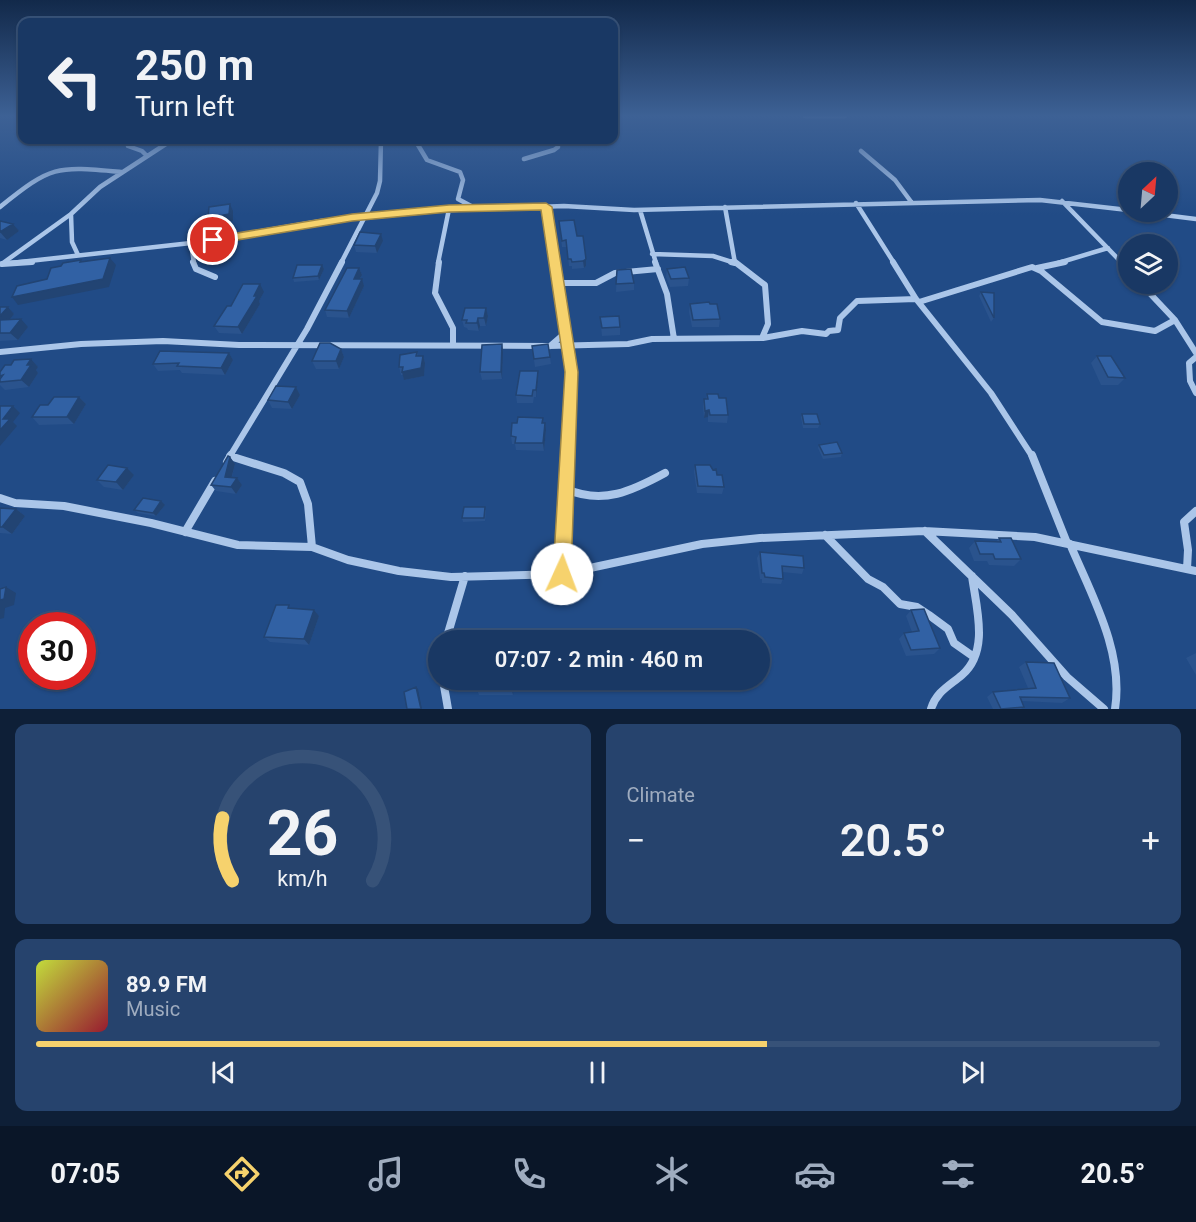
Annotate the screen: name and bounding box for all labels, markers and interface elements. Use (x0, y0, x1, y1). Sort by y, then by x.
text: 250 m (135, 41, 254, 90)
icon: left (36, 42, 114, 120)
text: Turn left (135, 91, 235, 123)
north arrow (1118, 162, 1178, 222)
map controls (1118, 162, 1178, 294)
pin (187, 214, 238, 265)
icon: arrive (196, 223, 229, 256)
button: layers (1118, 234, 1178, 294)
position arrow (530, 542, 594, 606)
speed limit sign: 30 (18, 612, 96, 690)
text: 07:07 · 2 min · 460 m (495, 647, 703, 672)
text: Climate (627, 783, 695, 807)
text: 26 (267, 797, 339, 870)
text: 20.5° (840, 814, 947, 867)
text: − (627, 821, 645, 860)
text: + (1141, 821, 1160, 860)
text: km/h (278, 866, 328, 891)
text: 89.9 FM (126, 972, 207, 997)
text: Music (126, 997, 180, 1021)
icon: previous (207, 1056, 240, 1089)
icon: pause (581, 1056, 614, 1089)
icon: next (956, 1056, 989, 1089)
icon: directions (221, 1153, 263, 1195)
icon: music (365, 1153, 407, 1195)
icon: phone (508, 1153, 550, 1195)
icon: climate (651, 1153, 693, 1195)
icon: car (794, 1153, 836, 1195)
icon: filters (937, 1153, 979, 1195)
text: 07:05 (51, 1158, 120, 1190)
text: 20.5° (1080, 1158, 1145, 1190)

